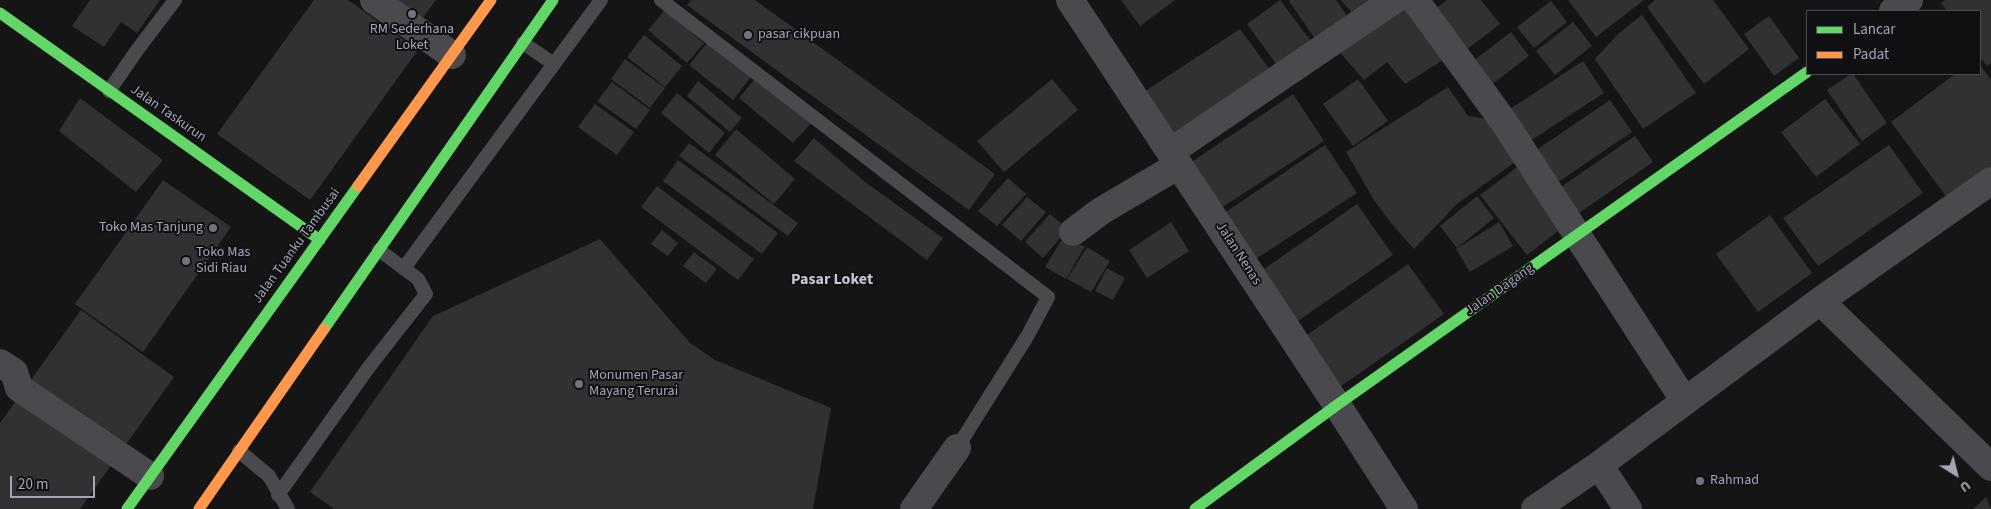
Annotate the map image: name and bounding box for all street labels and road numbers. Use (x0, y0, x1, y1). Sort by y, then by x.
street label: Jalan Taskurun (127, 82, 209, 146)
street label: Jalan Tuanku Tambusai (250, 185, 344, 307)
street label: Jalan Nenas (1212, 219, 1264, 289)
street label: Jalan Dagang (1463, 260, 1537, 320)

